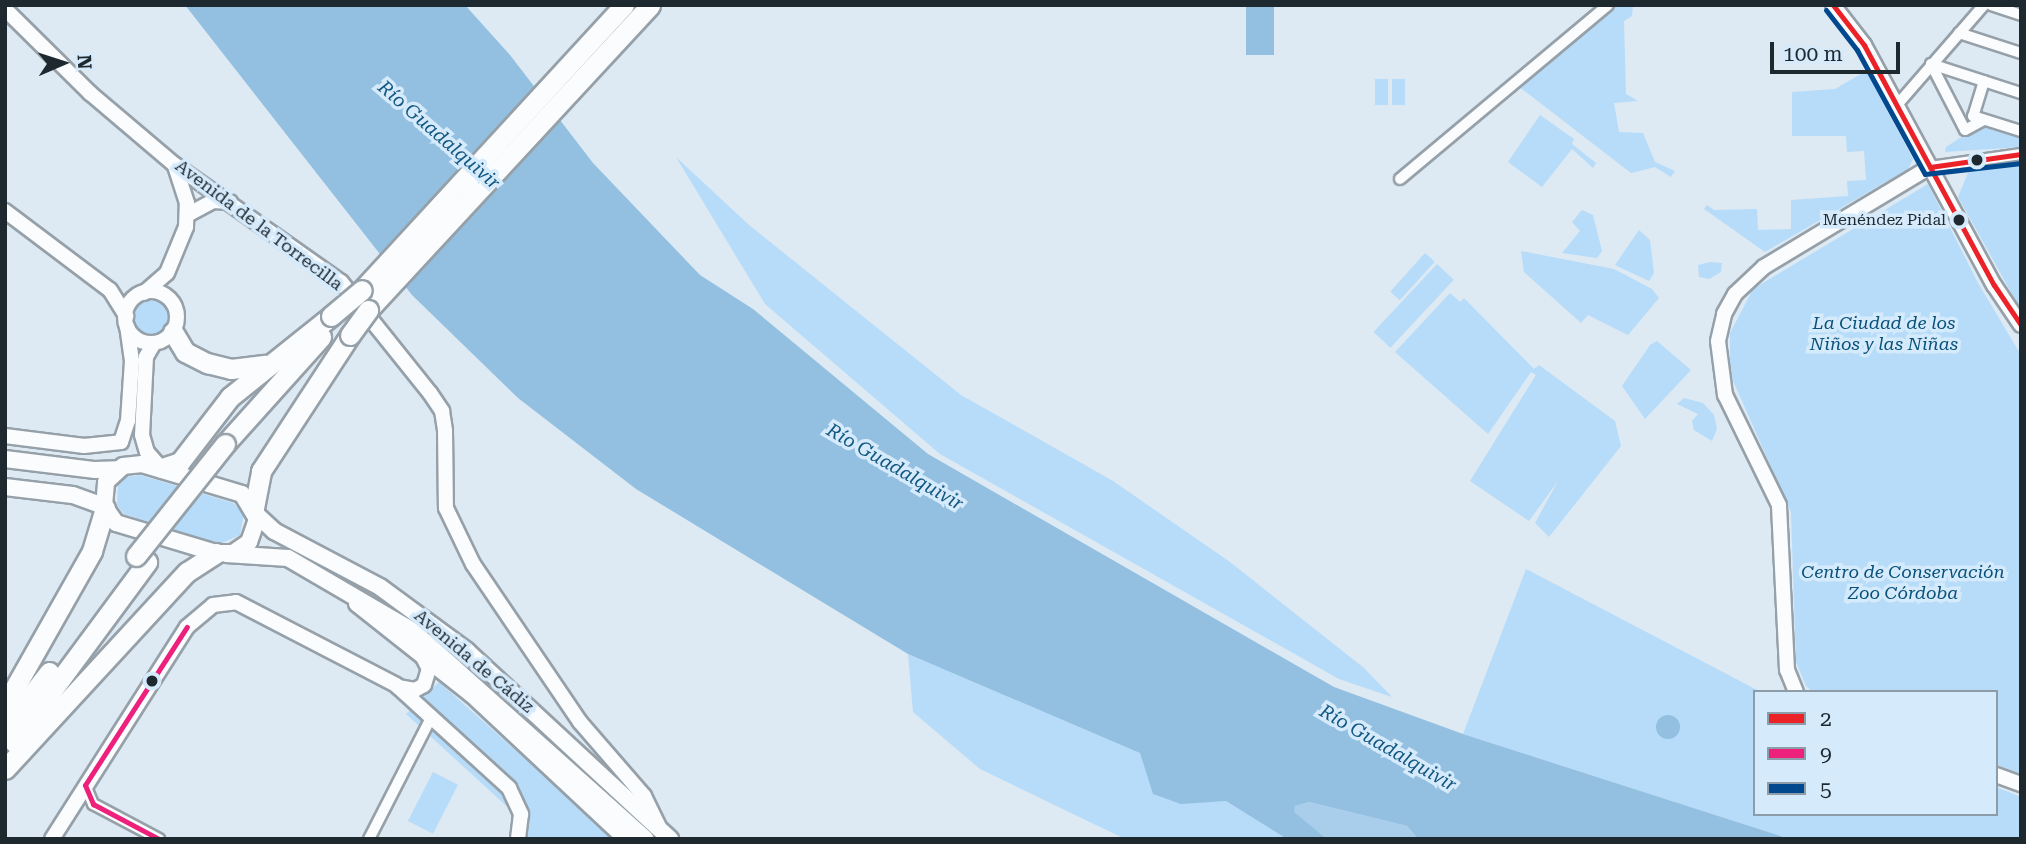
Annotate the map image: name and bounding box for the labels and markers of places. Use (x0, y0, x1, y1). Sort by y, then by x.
unlabelled marker (1970, 153, 1984, 167)
place label: Menéndez Pidal (1823, 210, 1946, 230)
marker: Menéndez Pidal (1952, 213, 1966, 227)
unlabelled marker (145, 674, 159, 688)

